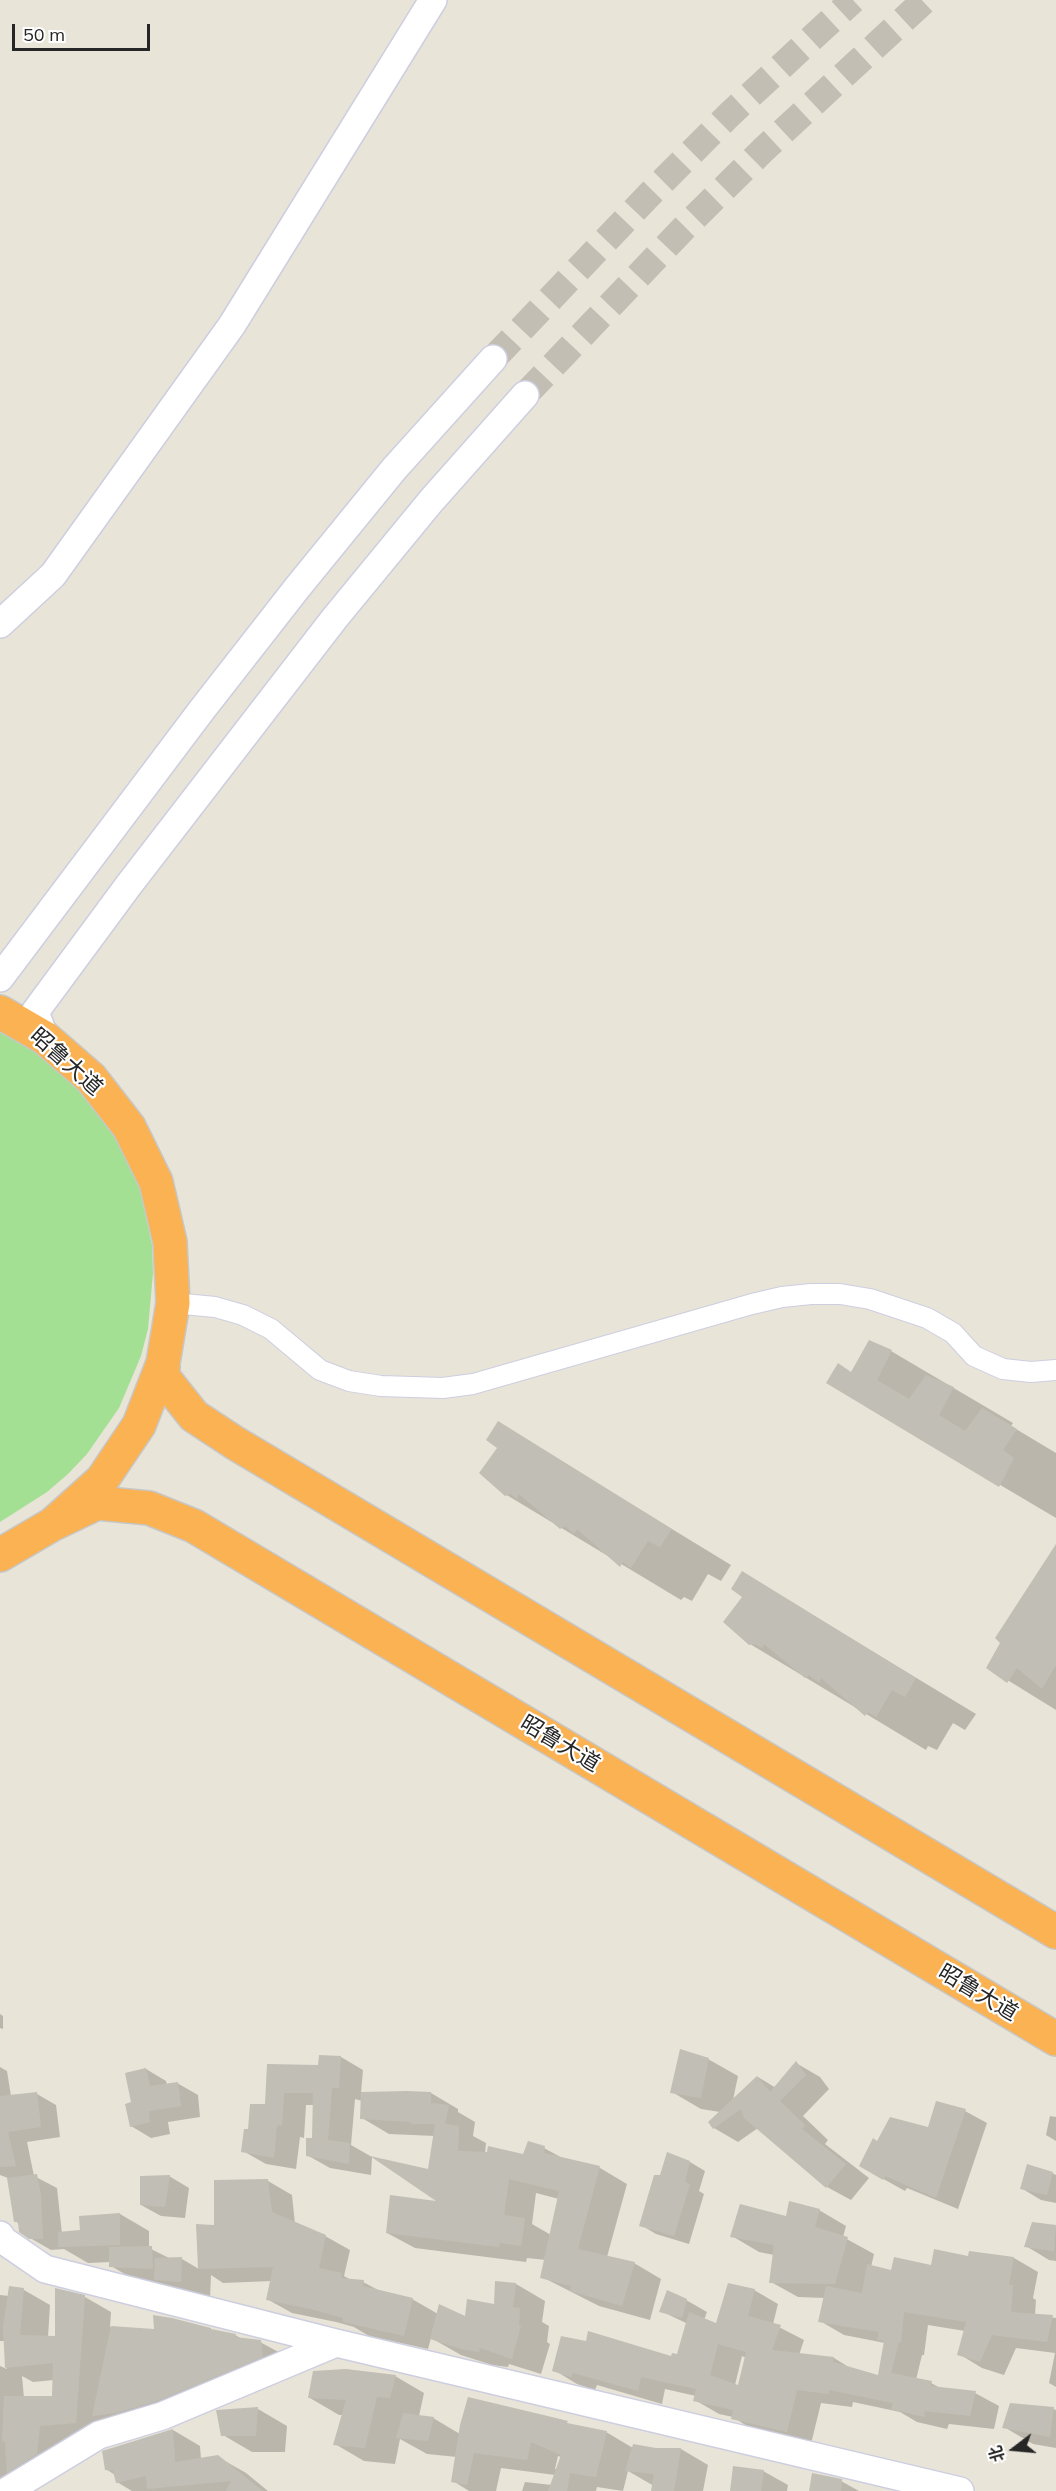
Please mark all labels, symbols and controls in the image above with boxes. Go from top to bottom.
scale bar [15,12,153,50]
text: 50 m [23,23,65,46]
street label: 昭鲁大道 [24,1023,108,1101]
street label: 昭鲁大道 [515,1710,605,1778]
street label: 昭鲁大道 [933,1959,1023,2027]
north arrow [984,2419,1044,2479]
text: 北 [985,2444,1009,2464]

